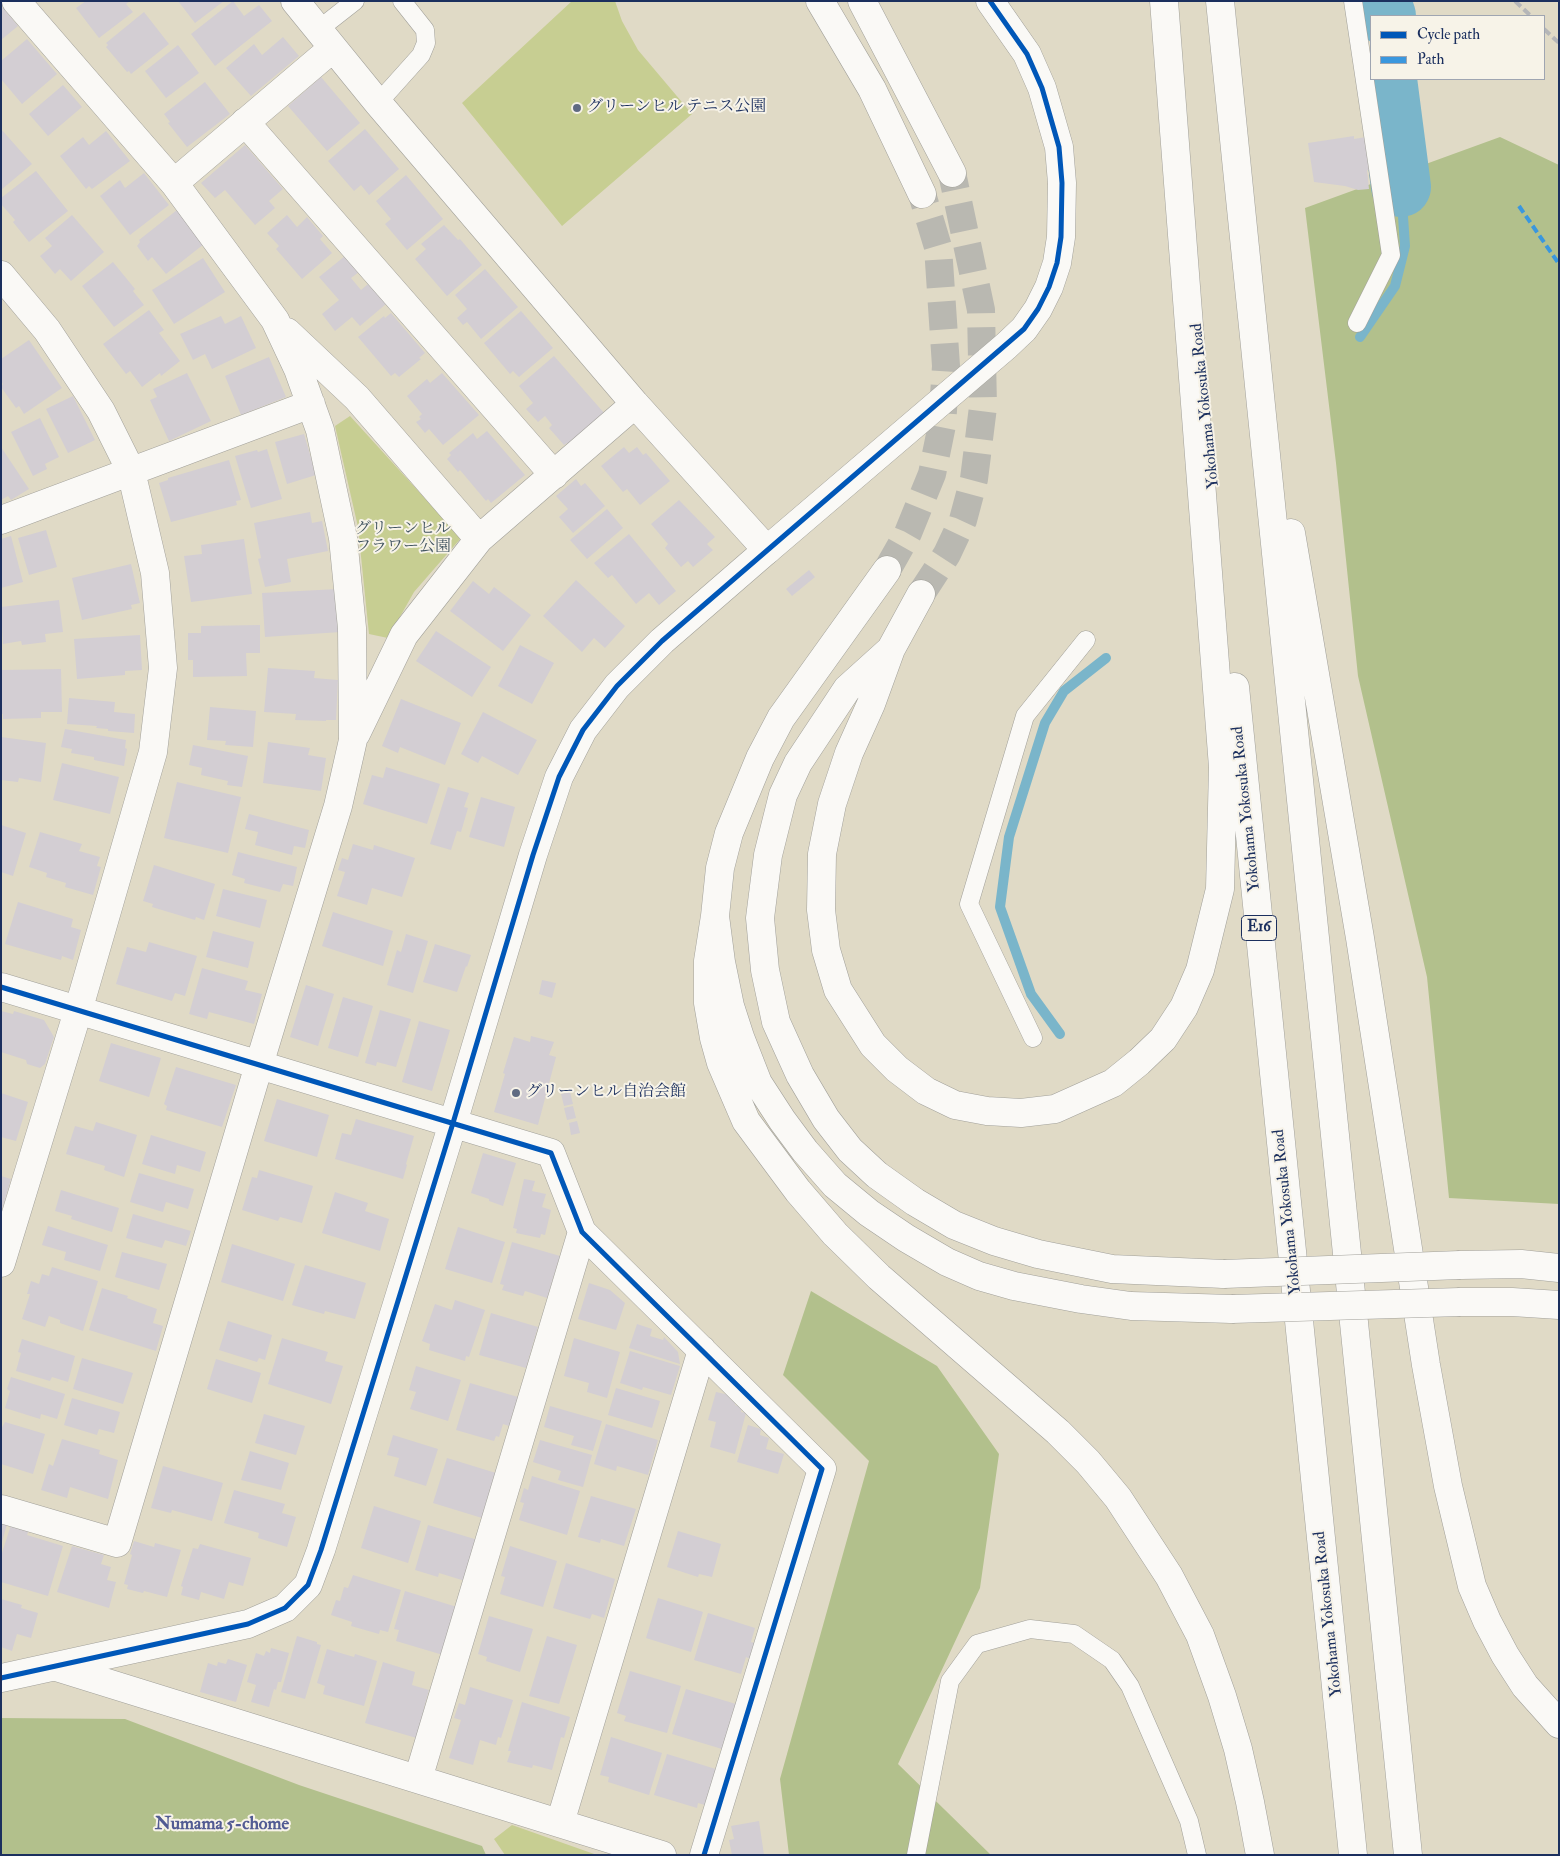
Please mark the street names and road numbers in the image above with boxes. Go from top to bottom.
street label: Yokohama Yokosuka Road [1188,322,1224,490]
street label: Yokohama Yokosuka Road [1229,725,1265,893]
road number: E16 [1242,916,1276,940]
street label: Yokohama Yokosuka Road [1270,1128,1306,1296]
street label: Yokohama Yokosuka Road [1311,1530,1347,1698]

